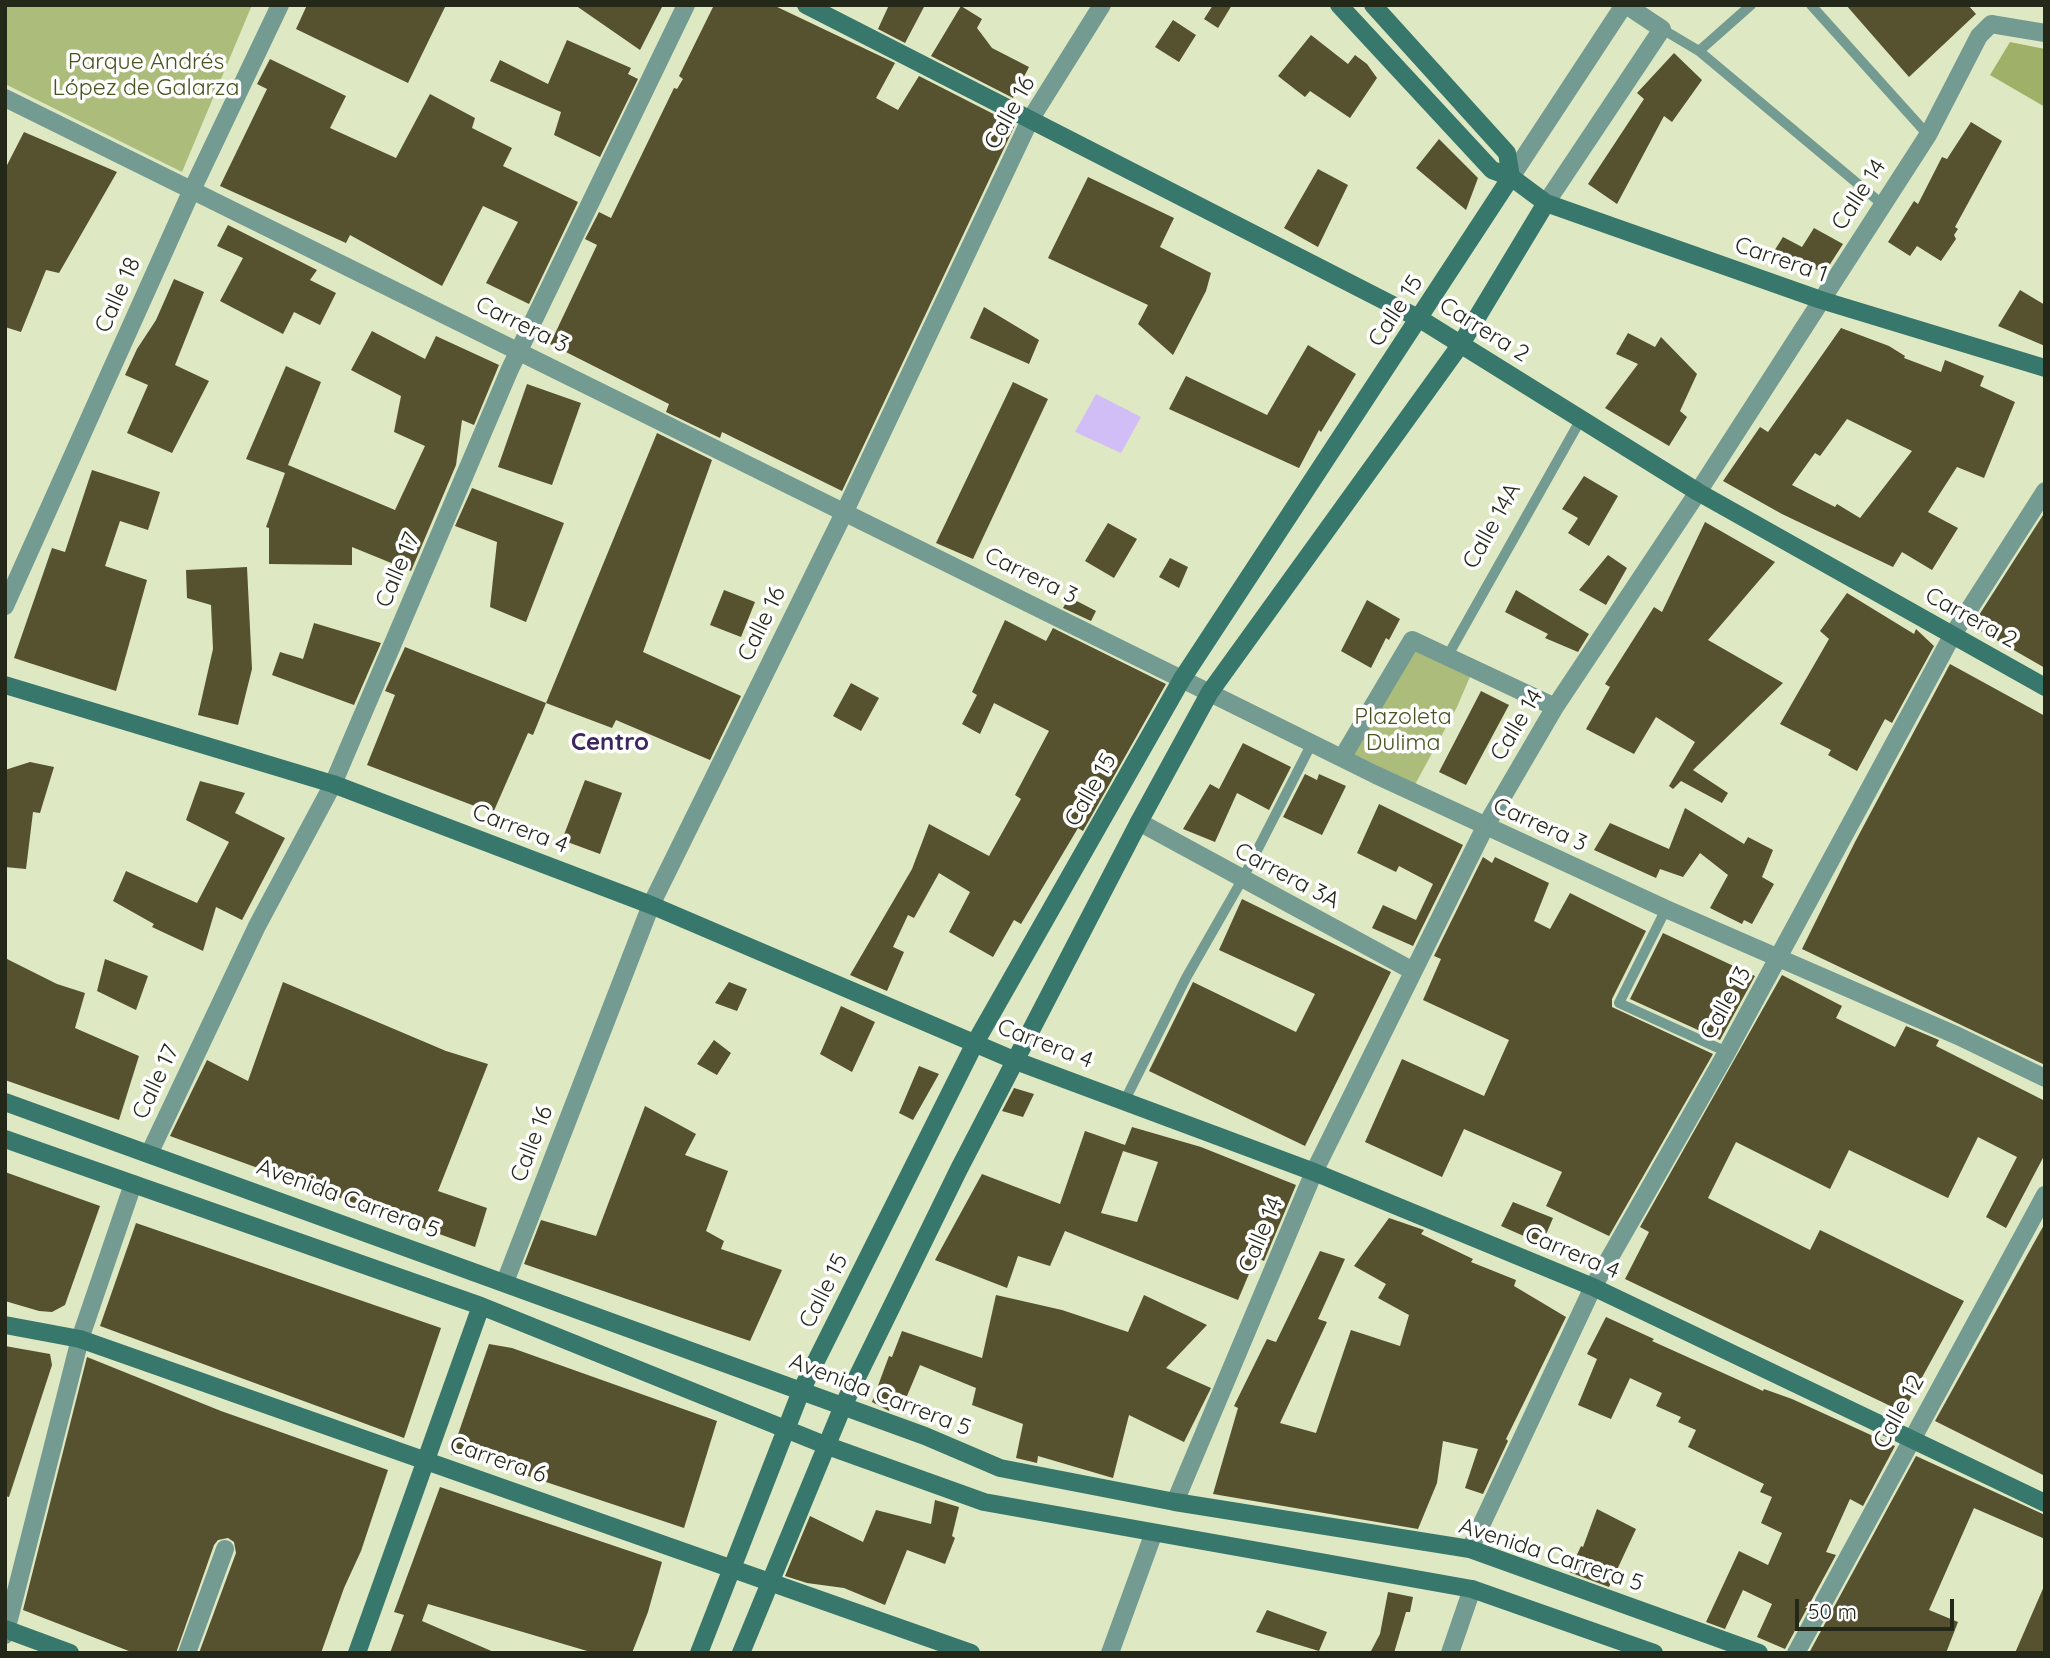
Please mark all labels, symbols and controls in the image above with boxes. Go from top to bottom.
park label: Parque Andrés López de Galarza [53,48,239,102]
street label: Calle 16 [979,72,1041,154]
street label: Calle 14 [1826,154,1892,236]
street label: Carrera 1 [1731,231,1831,289]
street label: Calle 18 [89,253,147,337]
street label: Calle 15 [1363,270,1429,352]
street label: Carrera 3 [471,291,573,359]
street label: Carrera 2 [1434,292,1534,368]
street label: Calle 14A [1457,478,1527,574]
street label: Calle 17 [370,528,426,612]
street label: Carrera 3 [980,542,1082,610]
street label: Calle 16 [732,582,792,666]
street label: Carrera 2 [1920,582,2022,654]
street label: Calle 14 [1485,684,1549,766]
park label: Plazoleta Dulima [1354,703,1452,757]
district label: Centro [571,729,649,757]
street label: Calle 15 [1059,749,1123,831]
street label: Carrera 3 [1489,792,1591,858]
street label: Carrera 4 [468,798,572,860]
street label: Carrera 3A [1230,837,1344,915]
street label: Calle 13 [1695,962,1757,1044]
street label: Carrera 4 [993,1013,1097,1075]
street label: Calle 17 [127,1040,185,1124]
street label: Calle 16 [505,1102,559,1186]
street label: Avenida Carrera 5 [253,1153,443,1245]
street label: Calle 14 [1233,1193,1289,1277]
street label: Carrera 4 [1521,1221,1623,1285]
street label: Calle 15 [794,1249,854,1333]
street label: Avenida Carrera 5 [785,1348,975,1442]
street label: Calle 12 [1868,1370,1930,1454]
street label: Carrera 6 [446,1431,550,1489]
street label: Avenida Carrera 5 [1455,1512,1647,1598]
scale bar [1798,1584,1957,1628]
text: 50 m [1808,1598,1857,1624]

